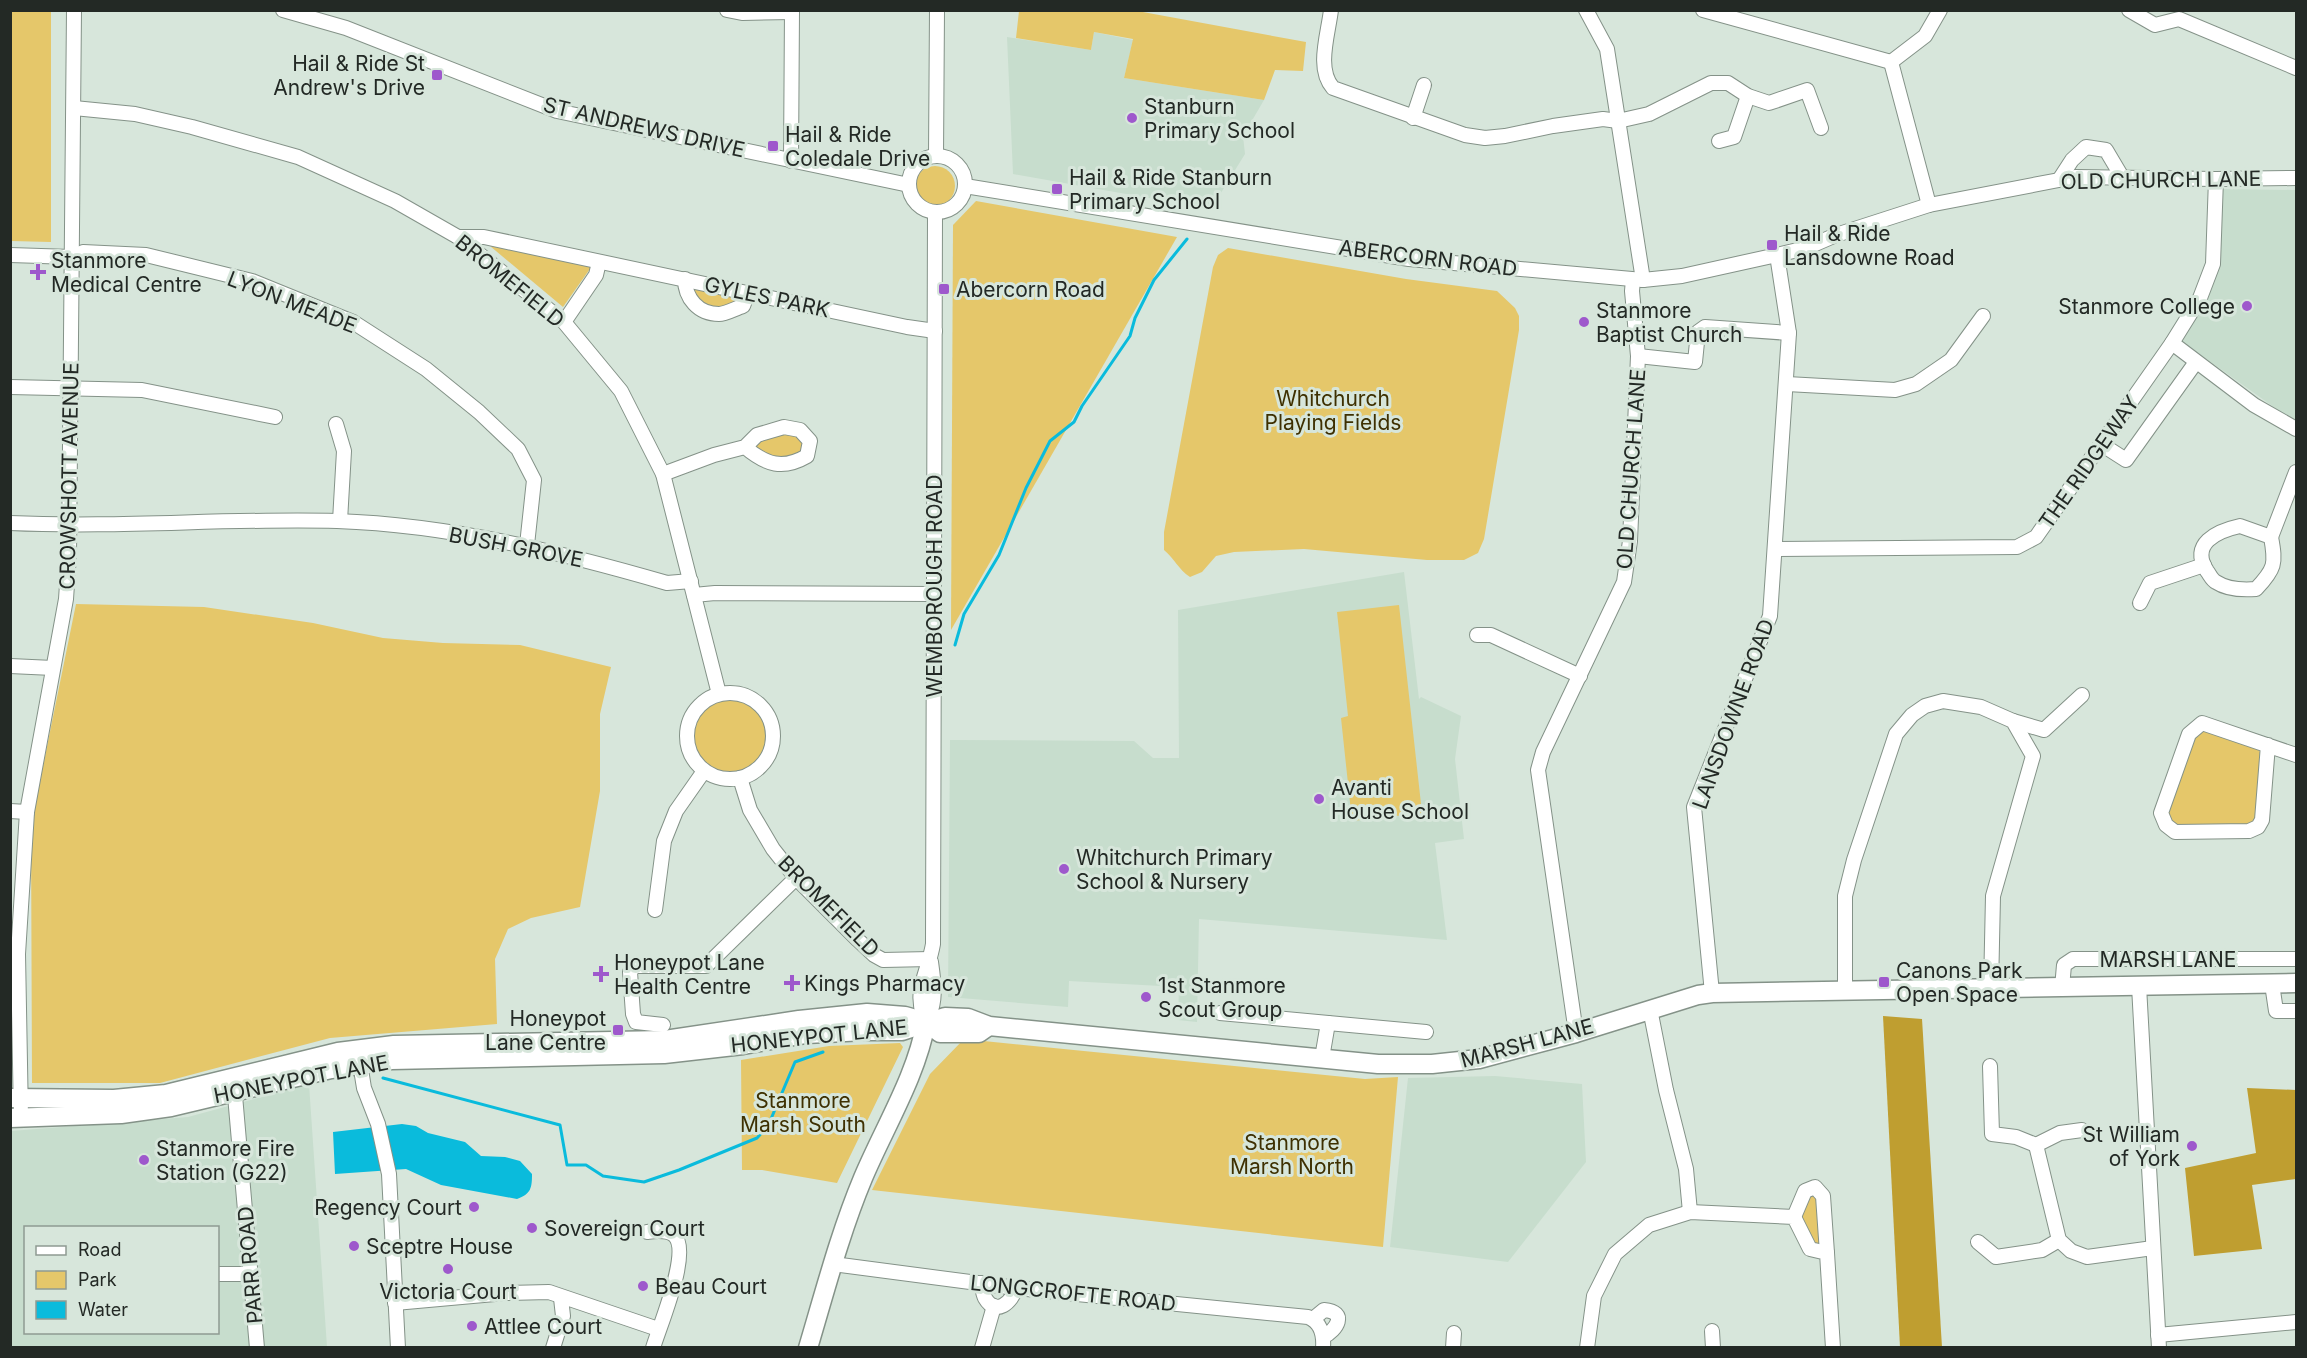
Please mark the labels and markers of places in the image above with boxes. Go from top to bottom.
place label: Hail & Ride St Andrew's Drive [273,51,425,100]
marker: Hail & Ride St Andrew's Drive [430,68,444,82]
place label: Stanburn Primary School [1144,94,1295,143]
marker: Stanburn Primary School [1125,111,1139,125]
place label: Hail & Ride Coledale Drive [785,122,930,171]
marker: Hail & Ride Coledale Drive [766,139,780,153]
place label: Hail & Ride Stanburn Primary School [1069,165,1272,214]
marker: Hail & Ride Stanburn Primary School [1050,182,1064,196]
place label: Hail & Ride Lansdowne Road [1784,221,1955,270]
marker: Hail & Ride Lansdowne Road [1765,238,1779,252]
place label: Stanmore Medical Centre [51,248,202,297]
marker: Stanmore Medical Centre [29,263,47,281]
place label: Abercorn Road [956,277,1105,302]
marker: Abercorn Road [937,282,951,296]
place label: Stanmore College [2058,294,2235,319]
place label: Stanmore Baptist Church [1596,298,1742,347]
marker: Stanmore College [2240,299,2254,313]
marker: Stanmore Baptist Church [1577,315,1591,329]
place label: Avanti House School [1331,775,1469,824]
marker: Avanti House School [1312,792,1326,806]
place label: Whitchurch Primary School & Nursery [1076,845,1273,894]
marker: Whitchurch Primary School & Nursery [1057,862,1071,876]
place label: Honeypot Lane Health Centre [614,950,765,999]
place label: Canons Park Open Space [1896,958,2023,1007]
marker: Honeypot Lane Health Centre [592,965,610,983]
place label: Kings Pharmacy [804,971,965,996]
place label: 1st Stanmore Scout Group [1158,973,1286,1022]
marker: Canons Park Open Space [1877,975,1891,989]
marker: Kings Pharmacy [785,976,799,990]
marker: 1st Stanmore Scout Group [1139,990,1153,1004]
place label: Honeypot Lane Centre [485,1006,606,1055]
marker: Honeypot Lane Centre [611,1023,625,1037]
place label: St William of York [2083,1122,2180,1171]
place label: Stanmore Fire Station (G22) [156,1136,295,1185]
marker: St William of York [2185,1139,2199,1153]
marker: Stanmore Fire Station (G22) [137,1153,151,1167]
place label: Regency Court [314,1195,462,1220]
marker: Regency Court [467,1200,481,1214]
place label: Sovereign Court [544,1216,705,1241]
marker: Sovereign Court [525,1221,539,1235]
place label: Sceptre House [366,1234,513,1259]
marker: Sceptre House [347,1239,361,1253]
marker: Victoria Court [441,1262,455,1276]
place label: Beau Court [655,1274,767,1299]
place label: Victoria Court [379,1279,517,1304]
marker: Beau Court [636,1279,650,1293]
place label: Attlee Court [484,1314,602,1339]
marker: Attlee Court [465,1319,479,1333]

